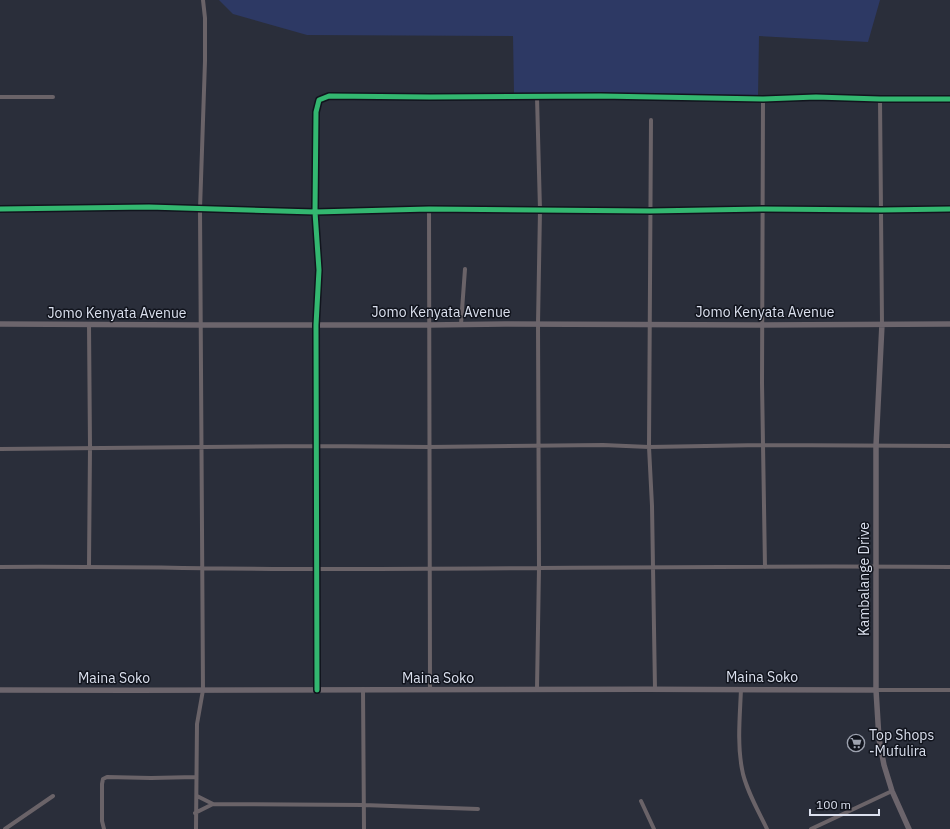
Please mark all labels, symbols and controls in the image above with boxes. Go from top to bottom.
street label: Jomo Kenyata Avenue [371,303,511,321]
street label: Jomo Kenyata Avenue [695,303,835,321]
street label: Jomo Kenyata Avenue [47,304,187,322]
street label: Kambalange Drive [855,522,873,636]
street label: Maina Soko [726,668,798,686]
street label: Maina Soko [78,669,150,687]
street label: Maina Soko [402,669,474,687]
place label: Top Shops -Mufulira [869,726,934,760]
supermarket icon: Top Shops -Mufulira [846,733,866,753]
scale bar [810,791,879,817]
text: 100 m [816,797,851,812]

